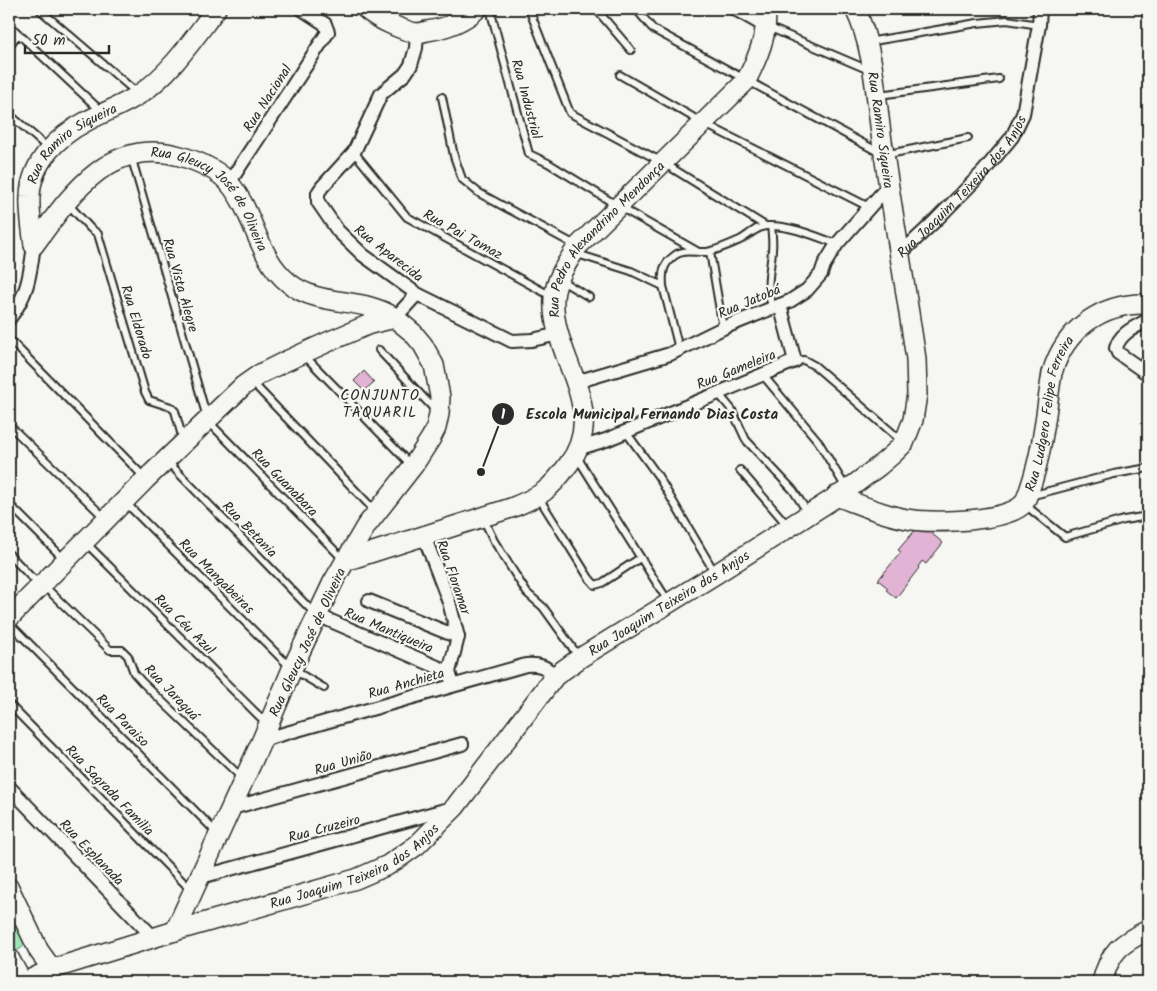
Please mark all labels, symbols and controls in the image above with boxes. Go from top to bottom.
scale bar [25,22,109,54]
text: 50 m [32,29,66,53]
street label: Rua Industrial [505,57,547,142]
street label: Rua Nacional [238,60,298,137]
street label: Rua Ramiro Siqueira [861,70,899,190]
street label: Rua Ramiro Siqueira [22,98,121,187]
street label: Rua Joaquim Teixeira dos Anjos [892,112,1033,264]
street label: Rua Gleucy José de Oliveira [150,142,273,255]
street label: Rua Pedro Alexandrino Mendonça [544,156,671,319]
street label: Rua Pai Tomaz [419,204,506,266]
street label: Rua Aparecida [349,220,428,288]
street label: Rua Vista Alegre [156,235,204,336]
street label: Rua Jatobá [715,278,785,325]
street label: Rua Eldorado [114,282,158,362]
street label: Rua Ludgero Felipe Ferreira [1020,331,1080,495]
street label: Rua Gameleira [693,344,779,396]
district label: CONJUNTO TAQUARIL [340,384,420,425]
callout: Escola Municipal Fernando Dias Costa [491,399,788,429]
text: 1 [501,403,506,427]
text: Escola Municipal Fernando Dias Costa [526,403,778,427]
street label: Rua Guanabara [246,443,323,522]
street label: Rua Betania [216,496,282,563]
street label: Rua Mangabeiras [173,534,259,620]
street label: Rua Floramar [430,537,477,619]
street label: Rua Joaquim Teixeira dos Anjos [584,545,754,662]
street label: Rua Gleucy José de Oliveira [264,564,352,721]
street label: Rua Céu Azul [149,589,220,661]
street label: Rua Mantiqueira [341,602,437,660]
street label: Rua Jaraguá [139,659,205,727]
street label: Rua Anchieta [366,663,447,705]
street label: Rua Paraiso [90,689,154,753]
street label: Rua Sagrada Familia [60,740,159,841]
street label: Rua União [312,744,375,782]
street label: Rua Cruzeiro [286,809,363,849]
street label: Rua Esplanada [54,814,129,891]
street label: Rua Joaquim Teixeira dos Anjos [267,819,445,915]

